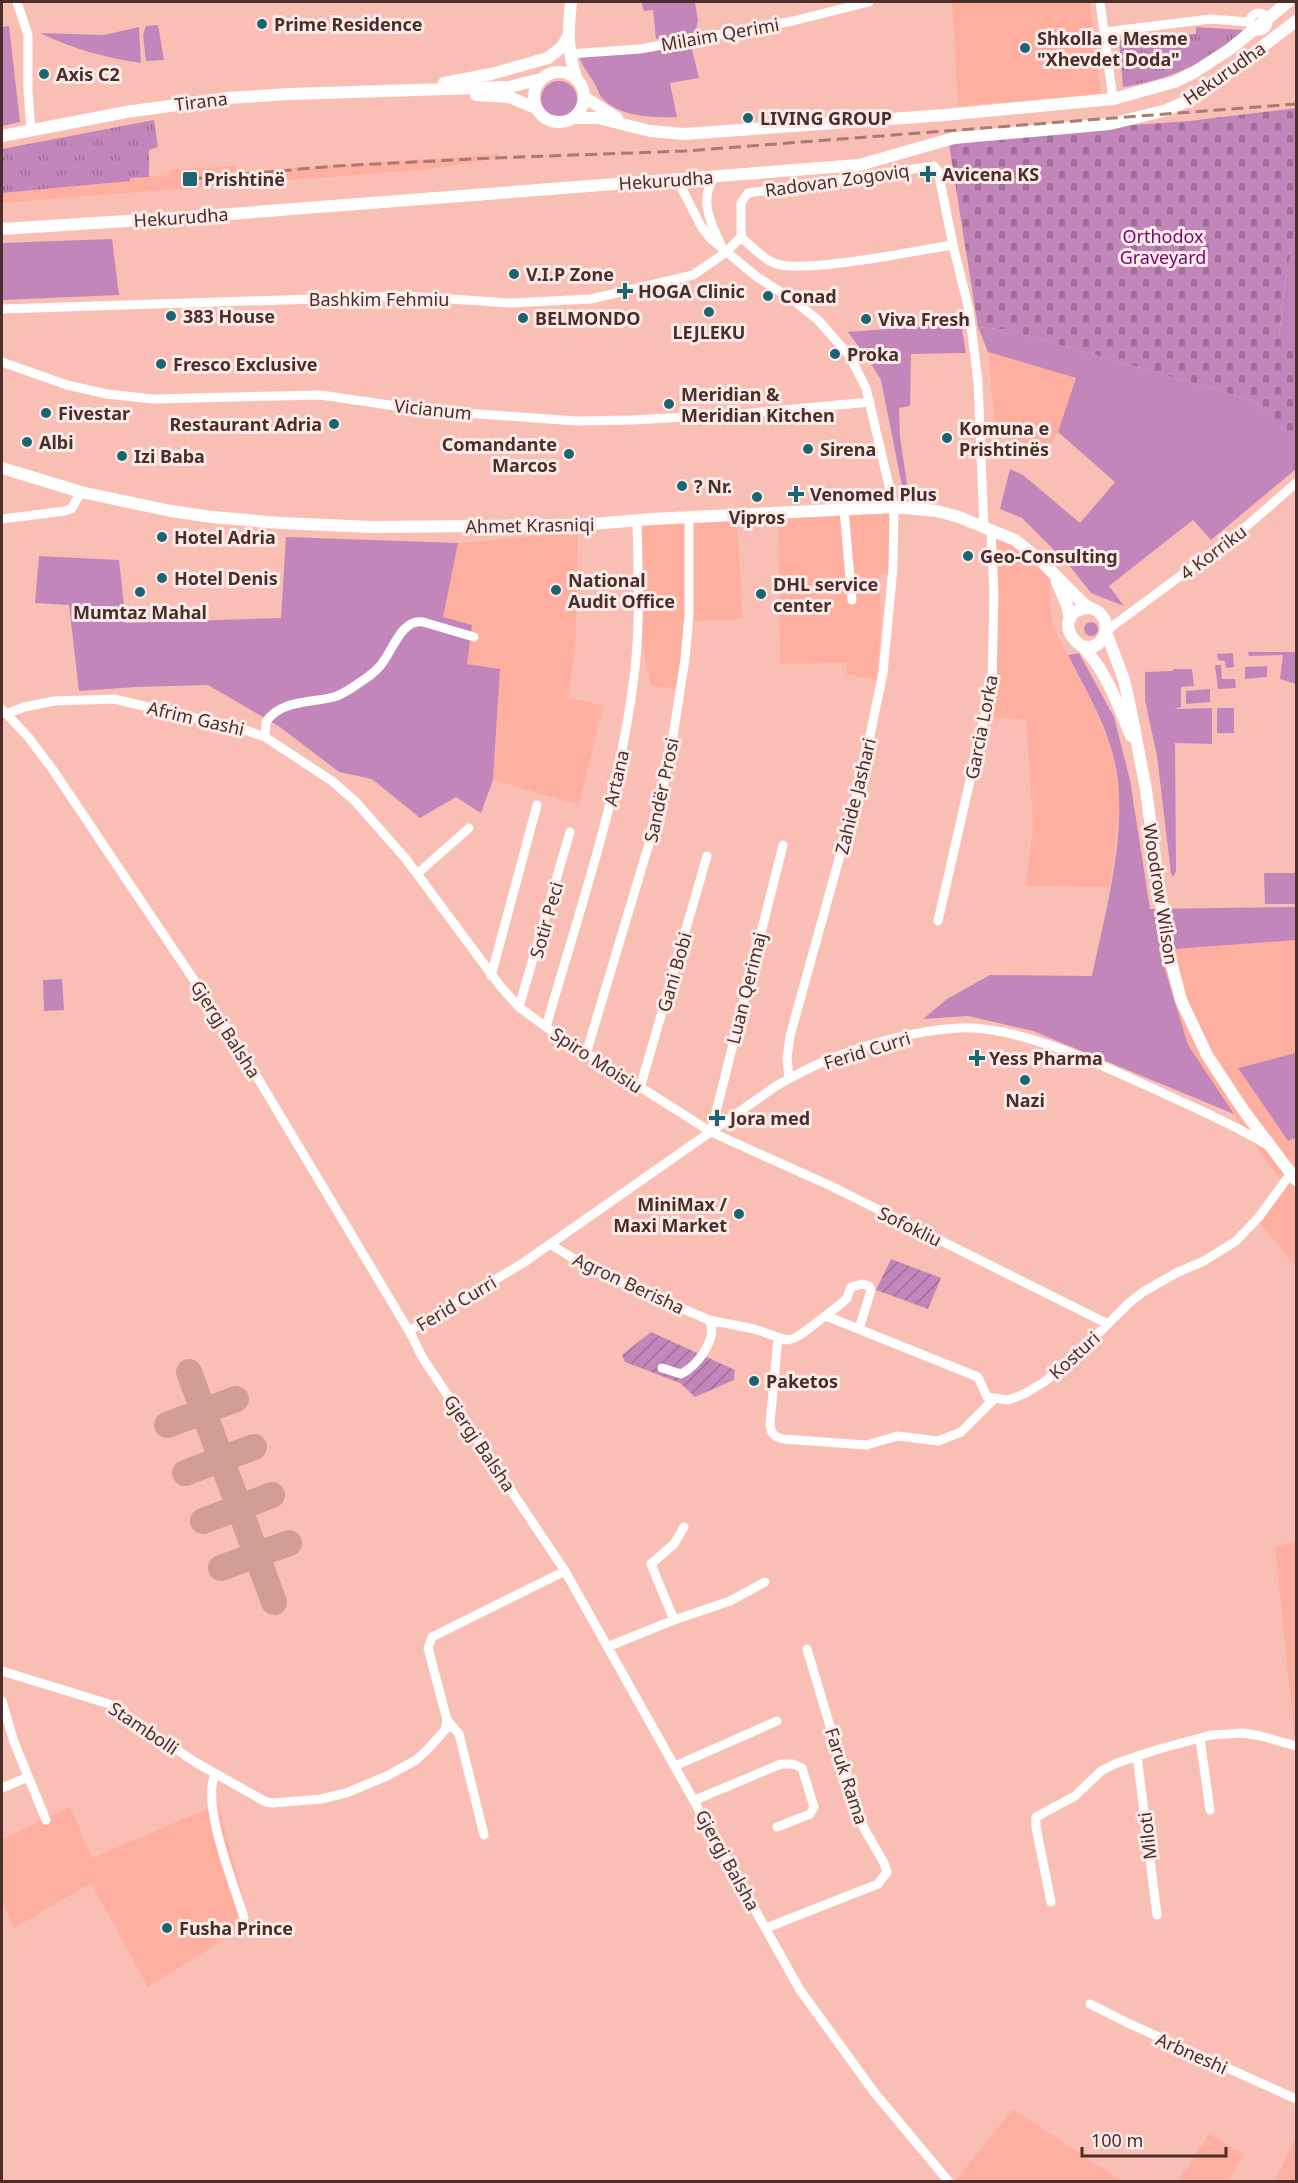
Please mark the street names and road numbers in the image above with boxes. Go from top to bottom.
street label: Milaim Qerimi [659,12,781,56]
street label: Hekurudha [1178,36,1270,110]
street label: Tirana [173,86,229,116]
street label: Radovan Zogoviq [763,158,911,202]
street label: Hekurudha [618,165,714,195]
street label: Hekurudha [133,202,229,232]
street label: Bashkim Fehmiu [309,287,449,311]
street label: Vicianum [393,393,473,425]
street label: Ahmet Krasniqi [465,512,595,538]
street label: 4 Korriku [1175,519,1251,585]
street label: Garcia Lorka [959,673,1003,781]
street label: Afrim Gashi [145,695,247,741]
street label: Sandër Prosi [638,735,684,845]
street label: Zahide Jashari [829,735,881,857]
street label: Artana [598,748,634,808]
street label: Woodrow Wilson [1138,822,1184,966]
street label: Sotir Peci [524,879,568,961]
street label: Gani Bobi [651,929,697,1015]
street label: Luan Qerimaj [721,930,771,1046]
street label: Gjergj Balsha [185,976,267,1082]
street label: Spiro Moisiu [547,1021,647,1099]
street label: Ferid Curri [821,1025,913,1075]
street label: Sofokliu [874,1200,946,1252]
street label: Agron Berisha [569,1247,689,1319]
street label: Ferid Curri [412,1270,500,1336]
street label: Kosturi [1044,1326,1104,1384]
street label: Gjergj Balsha [439,1390,521,1496]
street label: Stambolli [104,1696,184,1760]
street label: Faruk Rama [820,1724,874,1828]
street label: Gjergj Balsha [690,1805,766,1915]
street label: Miloti [1132,1811,1162,1861]
street label: Arbneshi [1153,2027,1231,2079]

